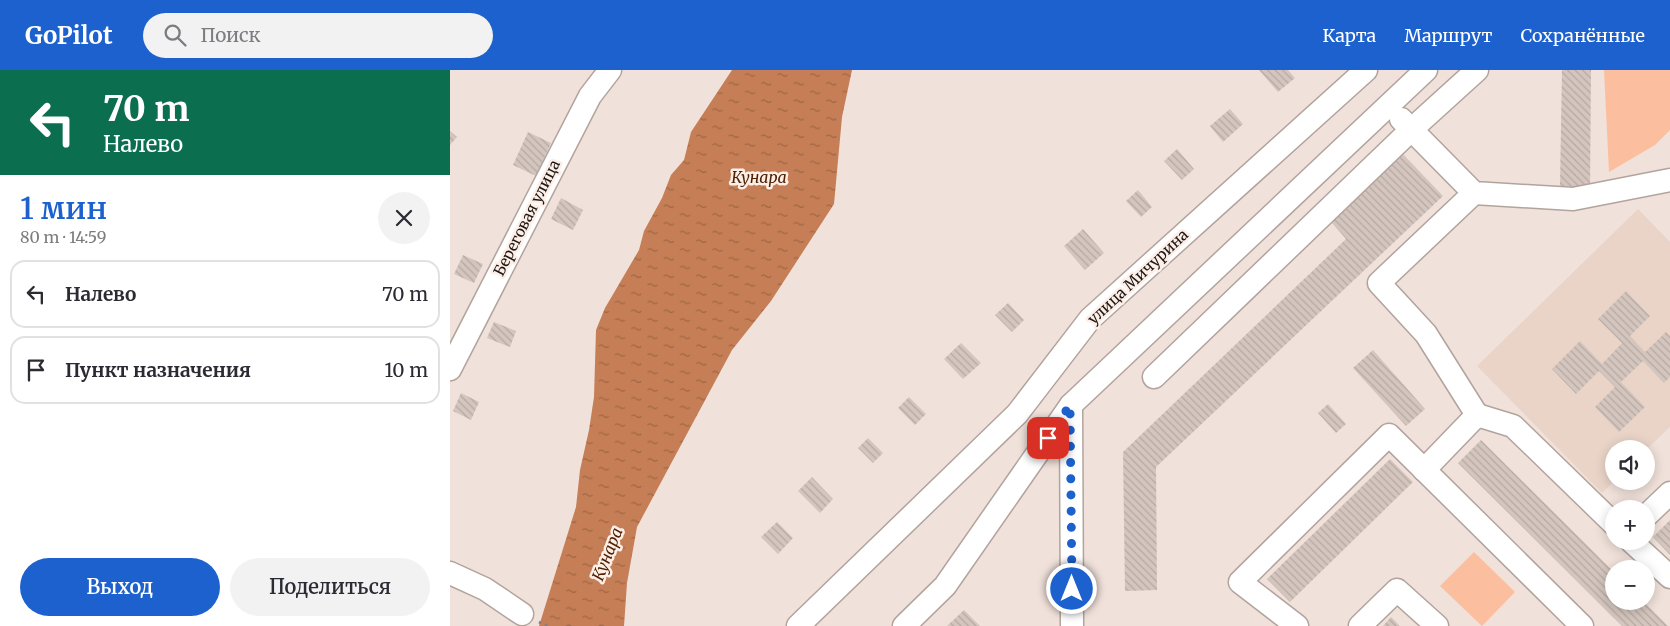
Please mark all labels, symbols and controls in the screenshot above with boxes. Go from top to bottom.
search box [143,13,493,58]
text: GoPilot [25,20,113,51]
icon: search [161,21,189,49]
text: Поиск [201,23,261,47]
text: Карта [1323,24,1376,47]
text: Маршрут [1404,24,1492,47]
text: Сохранённые [1520,24,1645,47]
text: 70 m [103,87,190,131]
icon: left [20,90,85,155]
text: Налево [103,130,183,158]
street label: Береговая улица [489,156,564,279]
water label: Кунара [731,167,787,187]
text: 1 мин [20,189,107,227]
button: close [378,192,430,244]
street label: улица Мичурина [1083,225,1192,328]
text: 80 m · 14:59 [20,227,106,247]
icon: left [22,280,50,308]
text: Налево [65,282,136,306]
text: 70 m [382,282,428,306]
icon: arrive [22,356,50,384]
text: Пункт назначения [65,358,251,382]
text: 10 m [385,358,428,382]
pin [1027,417,1069,459]
icon: arrive [1034,424,1062,452]
map controls [1605,440,1655,610]
button: sound [1605,440,1655,490]
button: + [1605,500,1655,550]
water label: Кунара [587,524,627,584]
button: Выход [20,558,220,616]
button: Поделиться [230,558,430,616]
button: − [1605,560,1655,610]
position arrow [1045,562,1097,614]

